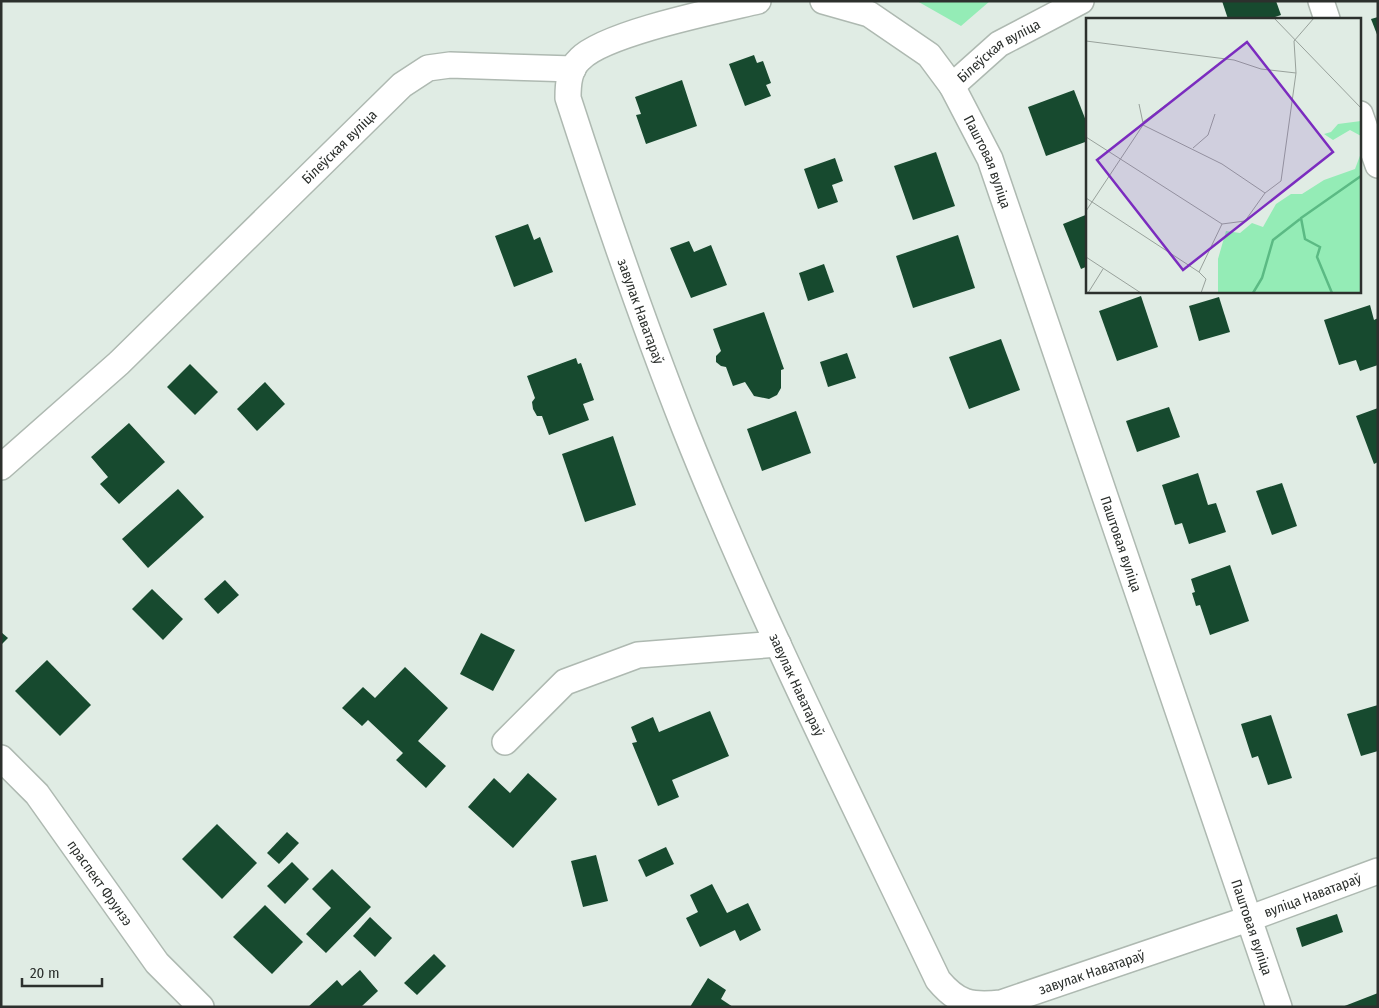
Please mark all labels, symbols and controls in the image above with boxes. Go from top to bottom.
street label: Білеўская вуліца [954,16,1043,86]
inset map [1086,18,1362,292]
street label: Білеўская вуліца [298,106,381,188]
street label: Паштовая вуліца [960,112,1014,211]
street label: завулак Наватараў [614,256,668,367]
street label: Паштовая вуліца [1097,494,1145,594]
street label: завулак Наватараў [765,631,828,740]
street label: праспект Фрунзэ [64,837,136,929]
street label: вуліца Наватараў [1262,870,1364,921]
street label: Паштовая вуліца [1227,877,1276,978]
street label: завулак Наватараў [1036,946,1148,999]
scale bar [22,956,102,988]
text: 20 m [30,964,60,982]

